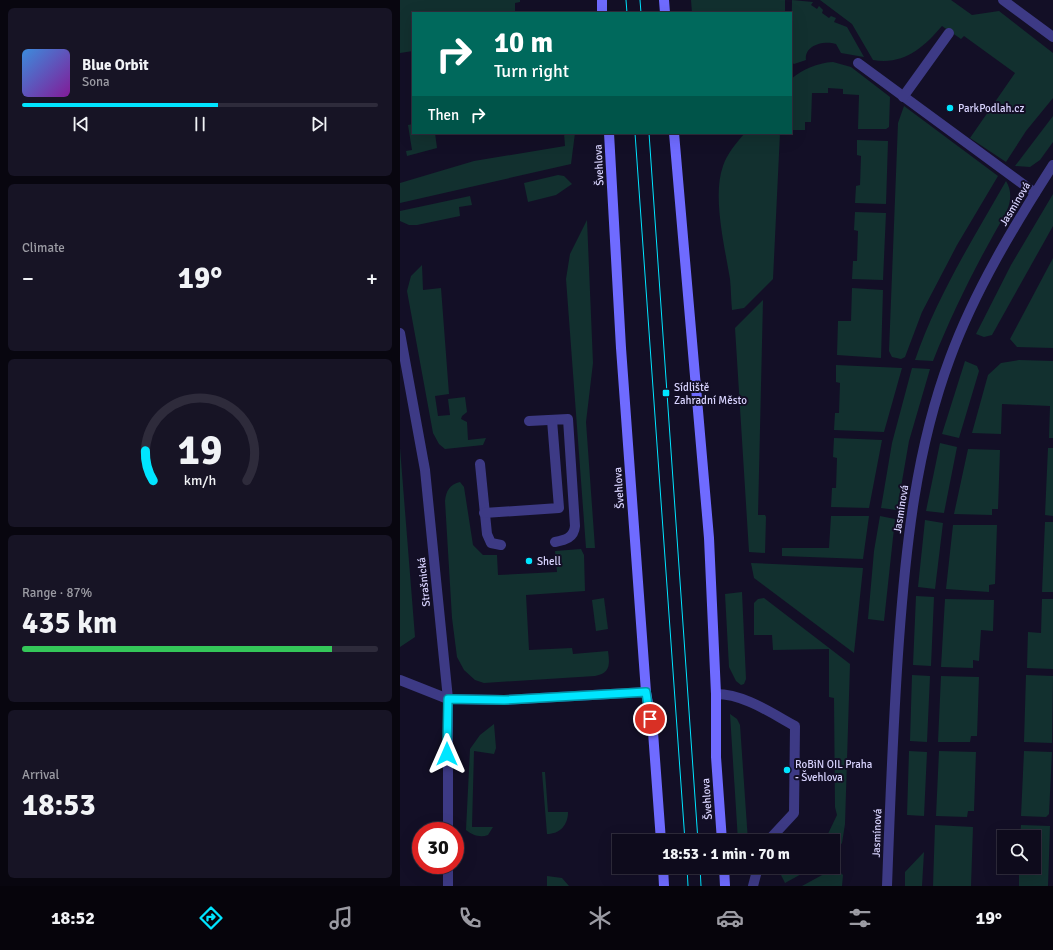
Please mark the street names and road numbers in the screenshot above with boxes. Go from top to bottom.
street label: Švehlova [590,143,607,186]
street label: Jasmínová [997,179,1033,228]
street label: Švehlova [610,466,627,509]
street label: Jasmínová [891,483,911,534]
street label: Strašnická [415,556,433,607]
street label: Švehlova [698,777,715,820]
street label: Jasmínová [870,808,884,858]

